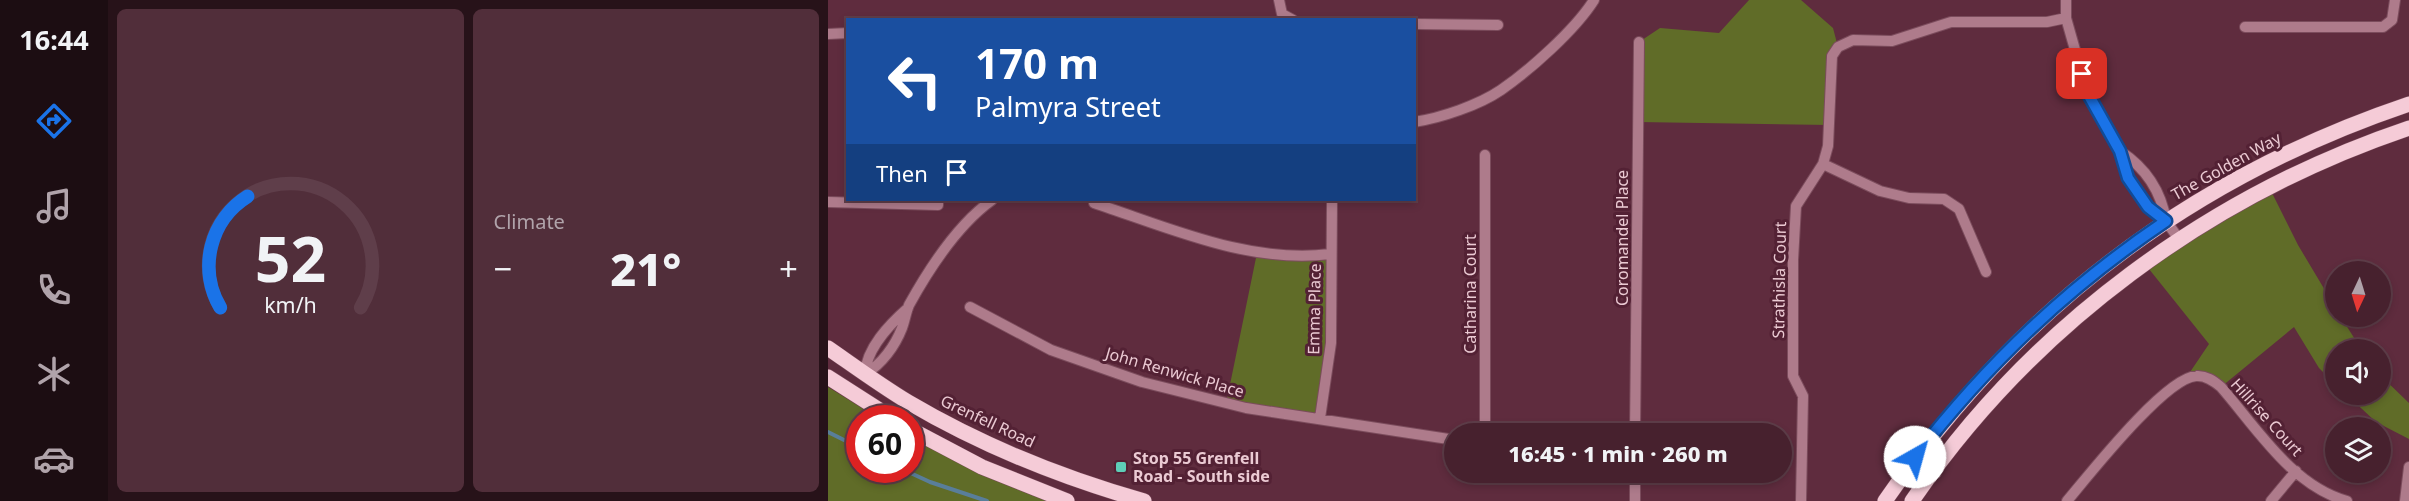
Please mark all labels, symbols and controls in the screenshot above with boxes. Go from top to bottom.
text: 16:44 [19,21,89,58]
text: 170 m [975,34,1099,91]
icon: left [876,42,954,120]
pin [2056,48,2107,99]
icon: arrive [2065,57,2098,90]
text: Palmyra Street [975,88,1161,125]
icon: directions [33,100,75,142]
street label: The Golden Way [2167,126,2285,205]
icon: arrive [940,156,973,189]
text: Then [876,158,928,188]
street label: Coromandel Place [1611,170,1633,306]
icon: music [33,185,75,227]
text: Climate [494,208,565,235]
text: 52 [255,215,326,300]
street label: Strathisla Court [1767,221,1791,338]
street label: Catharina Court [1459,234,1481,354]
text: 21° [610,238,681,299]
text: − [494,246,512,291]
text: + [779,246,798,291]
north arrow [2325,261,2391,327]
map controls [2325,261,2391,483]
street label: Emma Place [1302,263,1326,355]
icon: phone [33,269,75,311]
text: km/h [264,290,317,319]
button: sound [2325,339,2391,405]
street label: John Renwick Place [1101,341,1247,402]
icon: climate [33,353,75,395]
street label: Hillrise Court [2226,373,2308,461]
street label: Grenfell Road [937,389,1039,453]
speed limit sign: 60 [846,405,924,483]
button: layers [2325,417,2391,483]
position arrow [1883,425,1947,489]
icon: car [33,438,75,480]
text: 16:45 · 1 min · 260 m [1508,438,1728,468]
place label: Stop 55 Grenfell Road - South side [1133,447,1270,487]
marker: Stop 55 Grenfell Road - South side [1114,460,1128,474]

